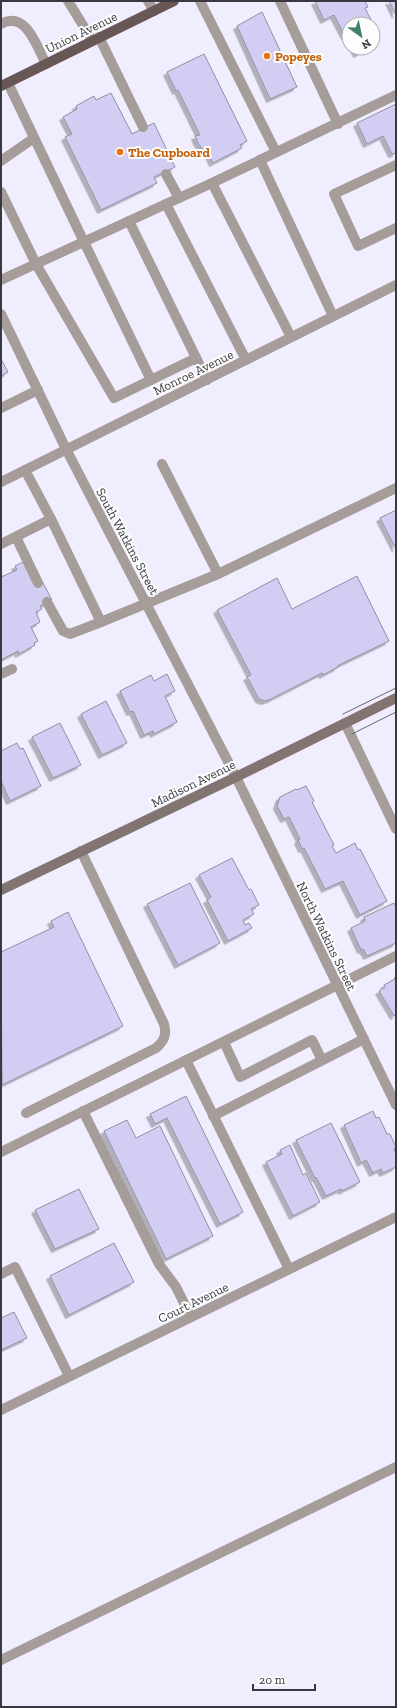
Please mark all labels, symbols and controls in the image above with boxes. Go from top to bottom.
street label: Union Avenue [43,9,120,56]
north arrow [341,16,381,56]
text: N [359,36,373,52]
place label: Popeyes [275,49,322,64]
marker: Popeyes [262,51,272,61]
place label: The Cupboard [128,145,210,160]
marker: The Cupboard [115,147,125,157]
street label: Monroe Avenue [151,347,236,398]
street label: South Watkins Street [93,485,162,597]
street label: Madison Avenue [149,757,238,810]
street label: North Watkins Street [294,879,360,993]
street label: Court Avenue [156,1279,231,1326]
scale bar [253,1666,315,1692]
text: 20 m [259,1673,286,1687]

